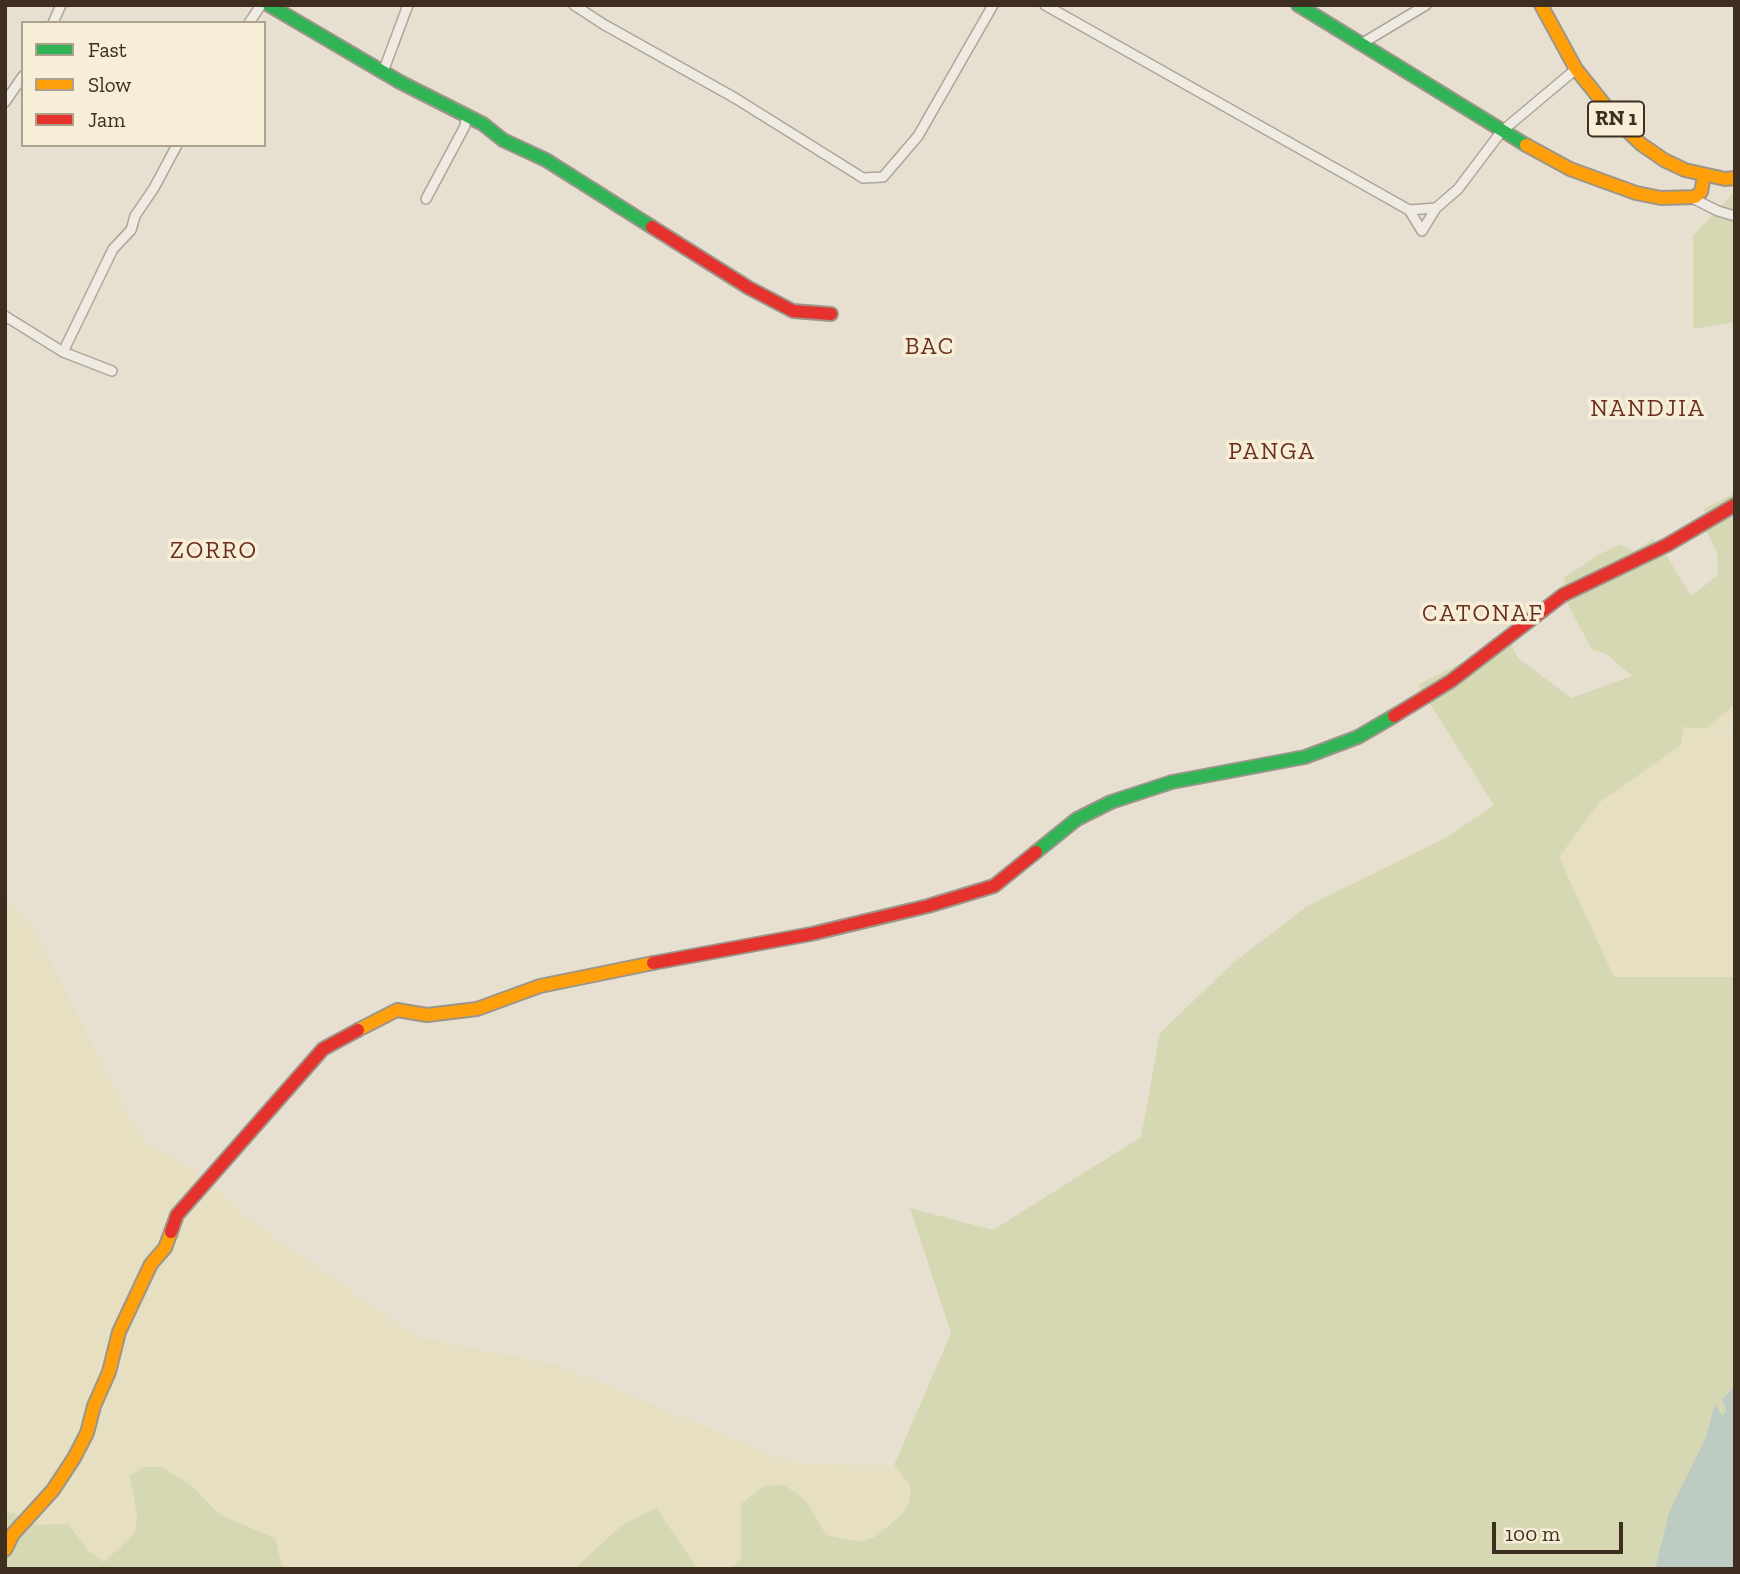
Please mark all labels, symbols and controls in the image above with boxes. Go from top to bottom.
legend [21,21,266,147]
text: Fast [88,37,127,62]
text: Slow [88,72,131,97]
road number: RN 1 [1588,102,1644,136]
text: Jam [88,107,125,132]
district label: BAC [905,333,955,361]
district label: NANDJIA [1591,395,1705,423]
district label: PANGA [1229,438,1315,466]
district label: ZORRO [171,537,257,565]
district label: CATONAF [1423,600,1543,628]
scale bar [1495,1508,1626,1552]
text: 100 m [1505,1521,1560,1546]

